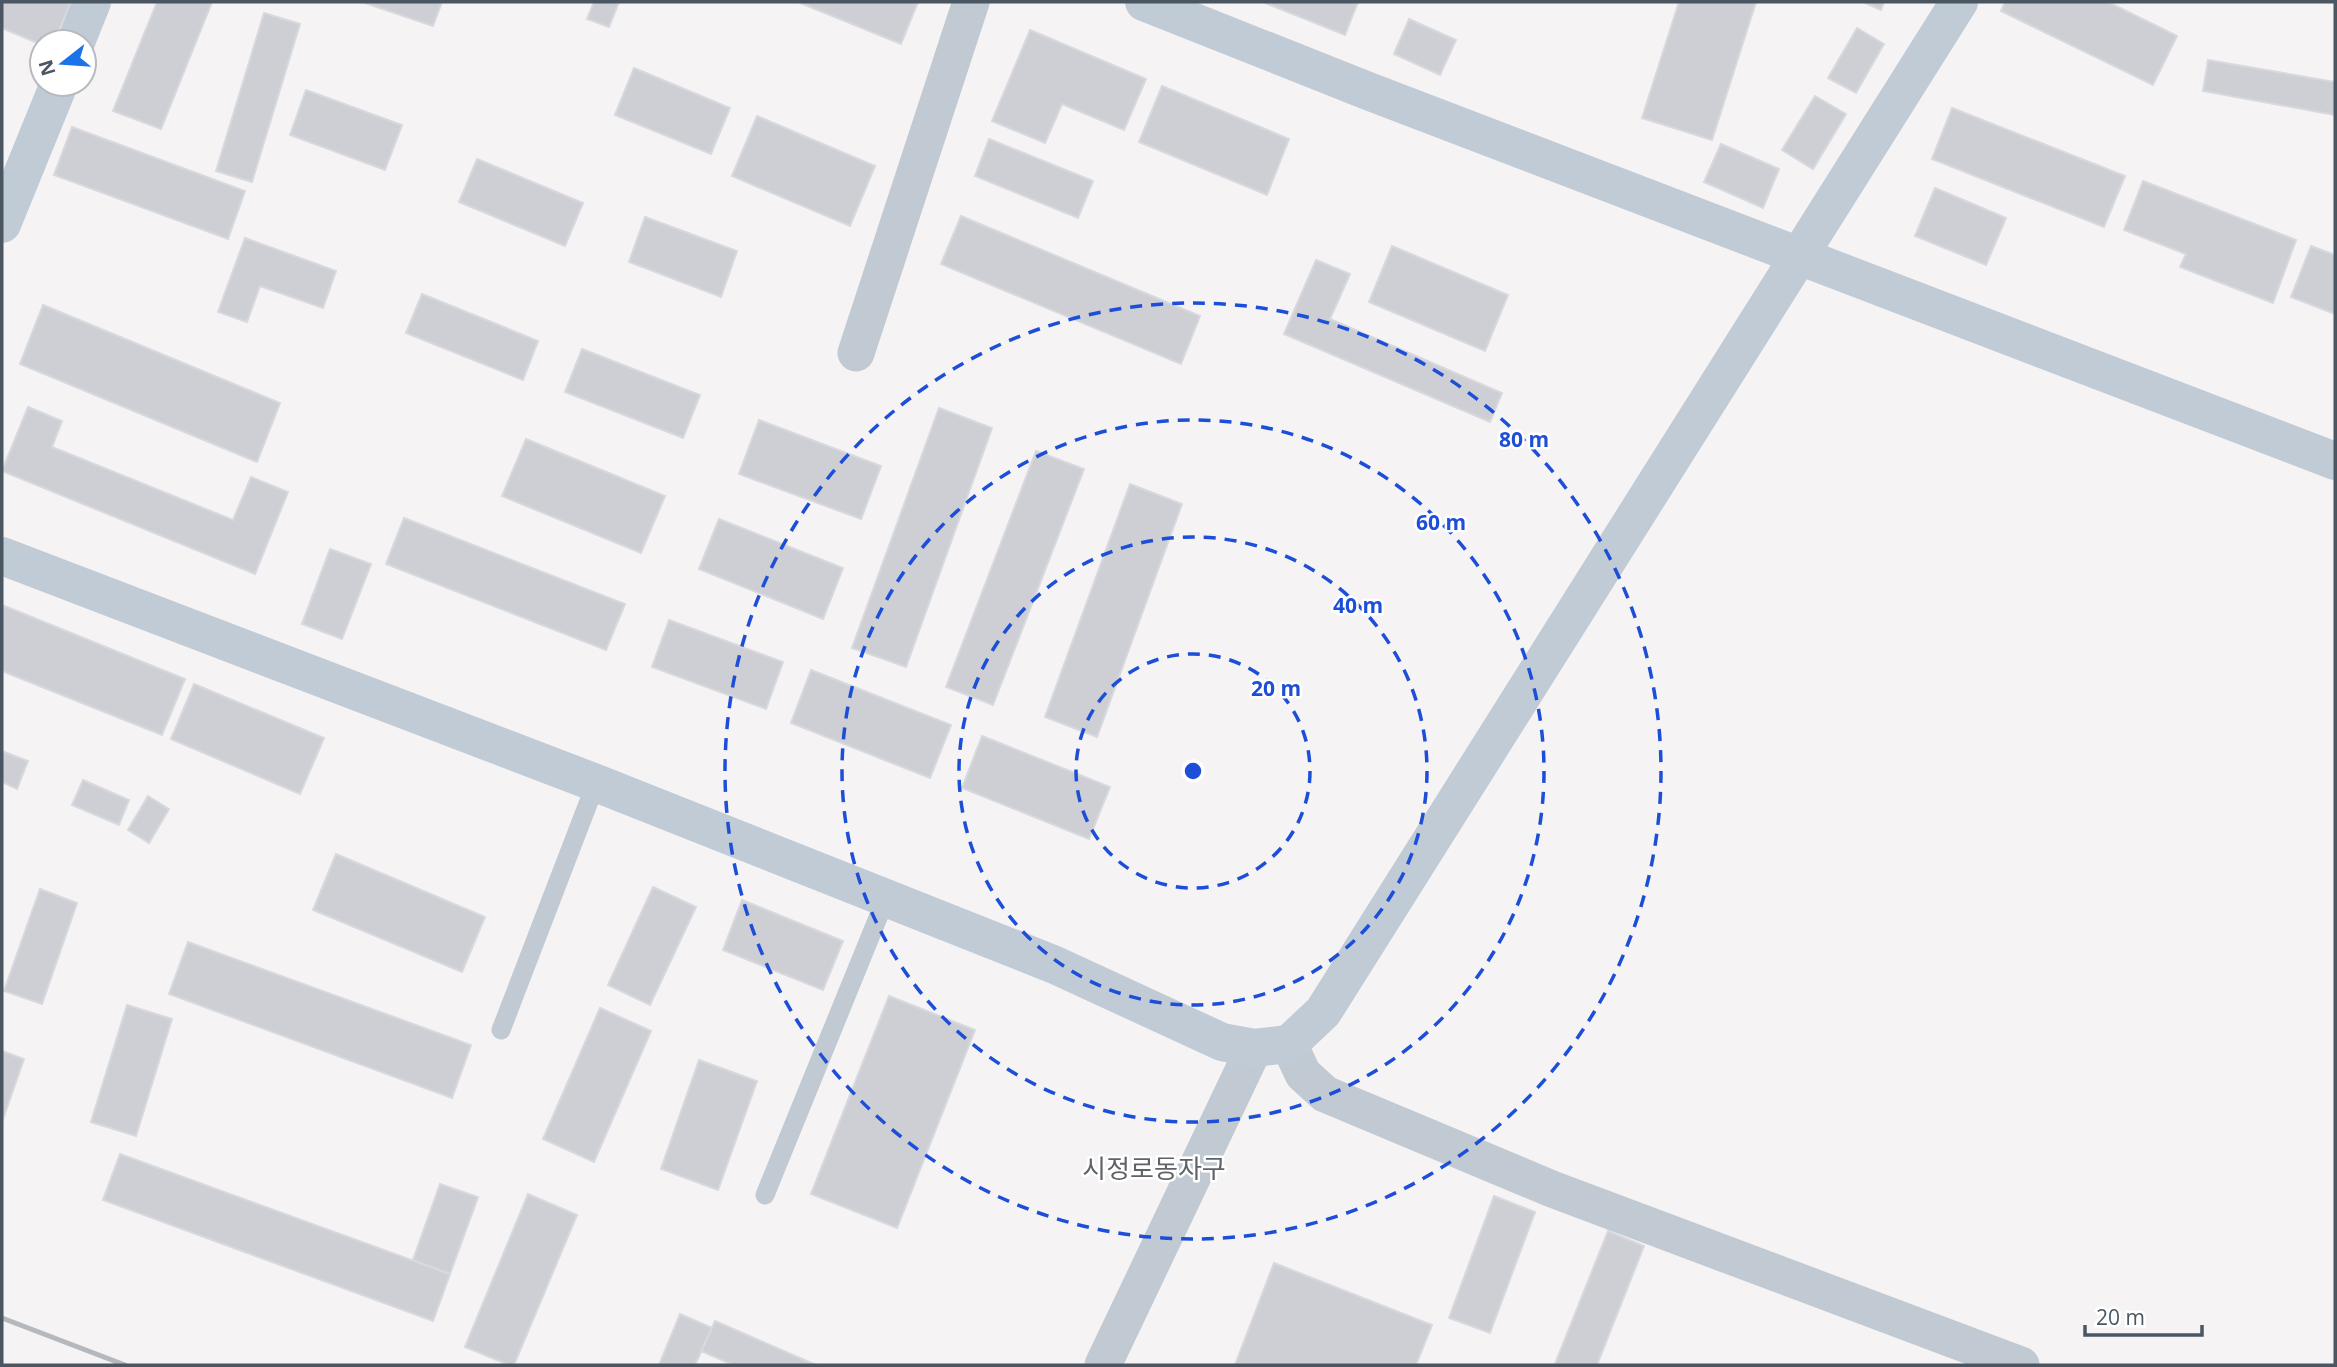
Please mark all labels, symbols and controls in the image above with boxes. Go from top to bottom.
north arrow [28,28,98,98]
text: N [32,57,61,79]
text: 80 m [1499,425,1549,453]
text: 60 m [1416,508,1466,536]
text: 40 m [1333,591,1383,619]
text: 20 m [1251,674,1301,702]
centre of rings [1181,759,1205,783]
district label: 시정로동자구 [1082,1150,1226,1186]
scale bar [2085,1294,2202,1338]
text: 20 m [2096,1303,2145,1331]

